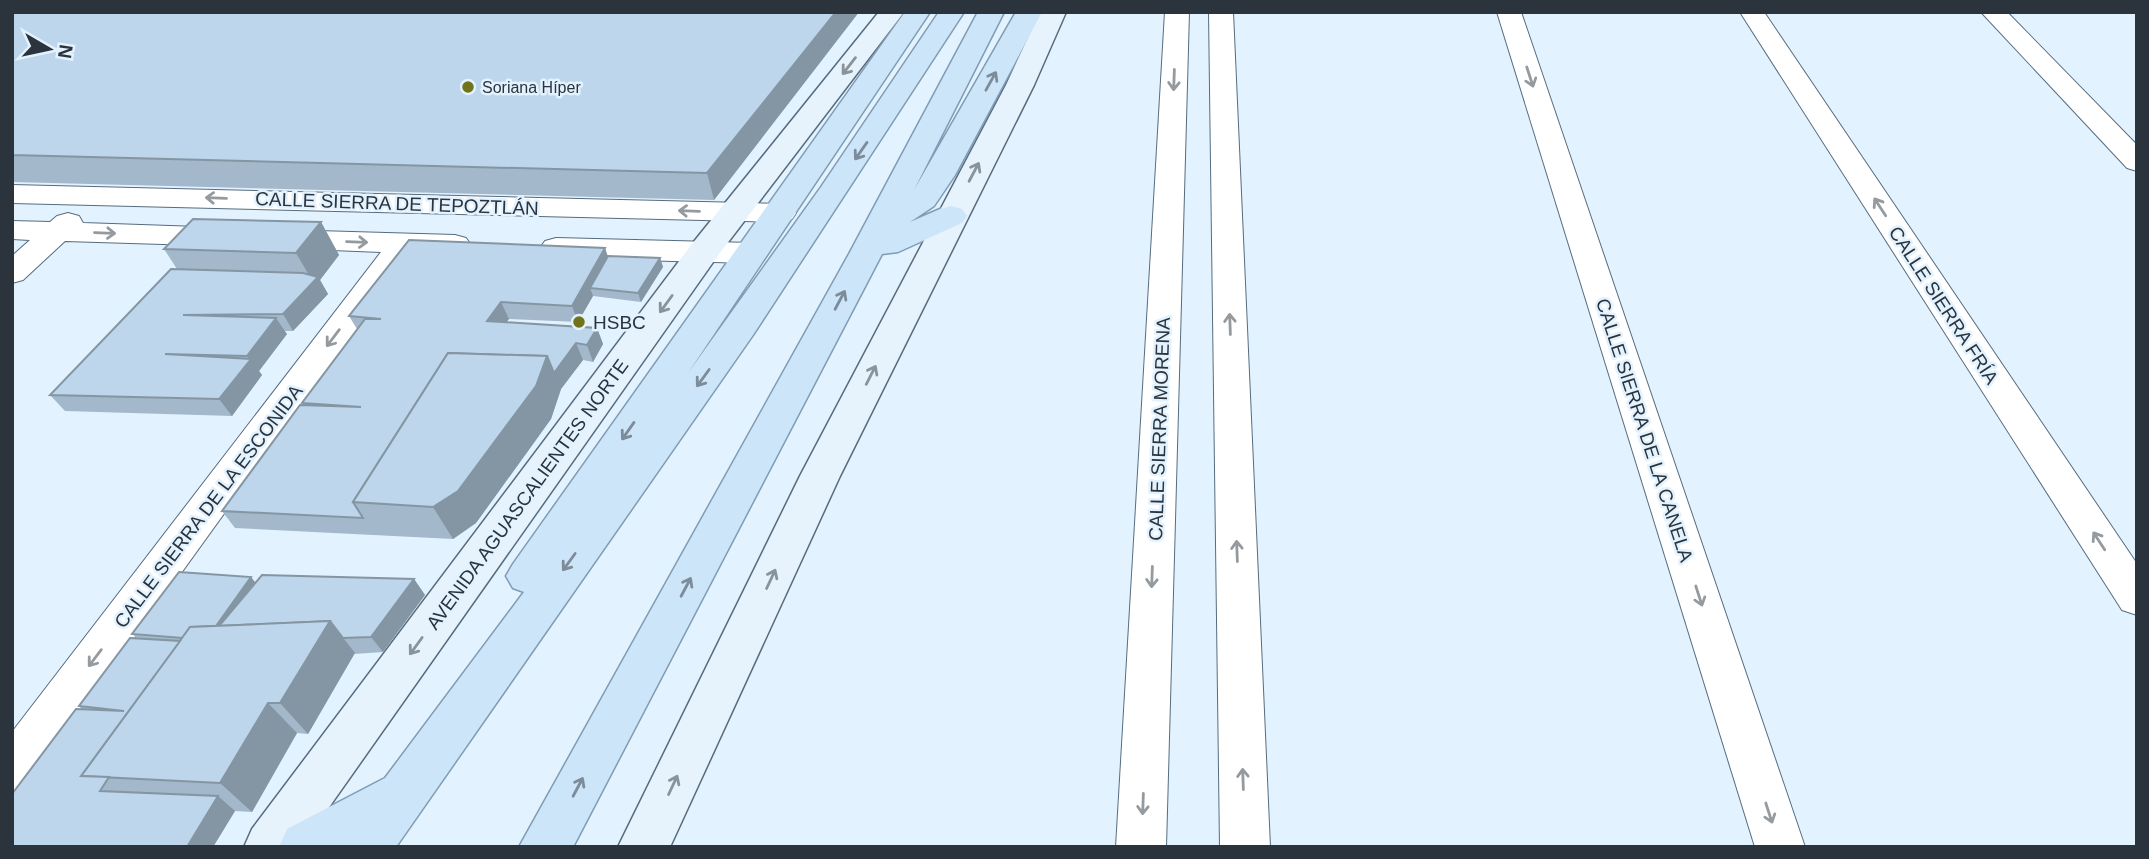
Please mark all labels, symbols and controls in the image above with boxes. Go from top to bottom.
north arrow [14,14,84,84]
text: N [54,43,77,60]
one-way arrow [842,56,857,74]
one-way arrow [1525,66,1537,88]
one-way arrow [1167,69,1180,92]
one-way arrow [984,72,998,92]
marker: Soriana Híper [460,79,476,95]
place label: Soriana Híper [482,79,581,96]
one-way arrow [854,141,868,160]
one-way arrow [967,163,981,183]
street label: CALLE SIERRA DE TEPOZTLÁN [255,188,539,219]
one-way arrow [205,191,228,205]
one-way arrow [1873,198,1887,217]
one-way arrow [677,205,700,218]
street label: CALLE SIERRA FRÍA [1885,223,2003,388]
one-way arrow [93,226,116,239]
one-way arrow [345,235,368,248]
one-way arrow [834,290,848,311]
one-way arrow [658,294,673,313]
street label: CALLE SIERRA DE LA CANELA [1592,296,1697,565]
place label: HSBC [593,312,646,333]
one-way arrow [1223,312,1236,335]
marker: HSBC [571,314,587,330]
street label: CALLE SIERRA MORENA [1145,316,1174,541]
one-way arrow [326,328,340,347]
street label: AVENIDA AGUASCALIENTES NORTE [422,355,633,633]
one-way arrow [864,365,878,386]
one-way arrow [696,369,711,387]
street label: CALLE SIERRA DE LA ESCONIDA [110,380,307,632]
one-way arrow [621,421,635,440]
one-way arrow [2092,531,2106,551]
one-way arrow [1230,540,1243,563]
one-way arrow [562,552,576,571]
one-way arrow [1146,565,1159,588]
one-way arrow [764,569,778,590]
one-way arrow [679,577,693,597]
one-way arrow [1694,585,1706,607]
one-way arrow [409,637,424,656]
one-way arrow [88,648,102,667]
one-way arrow [1237,767,1250,790]
one-way arrow [667,775,681,796]
one-way arrow [571,777,585,797]
one-way arrow [1136,793,1149,816]
one-way arrow [1763,802,1776,824]

